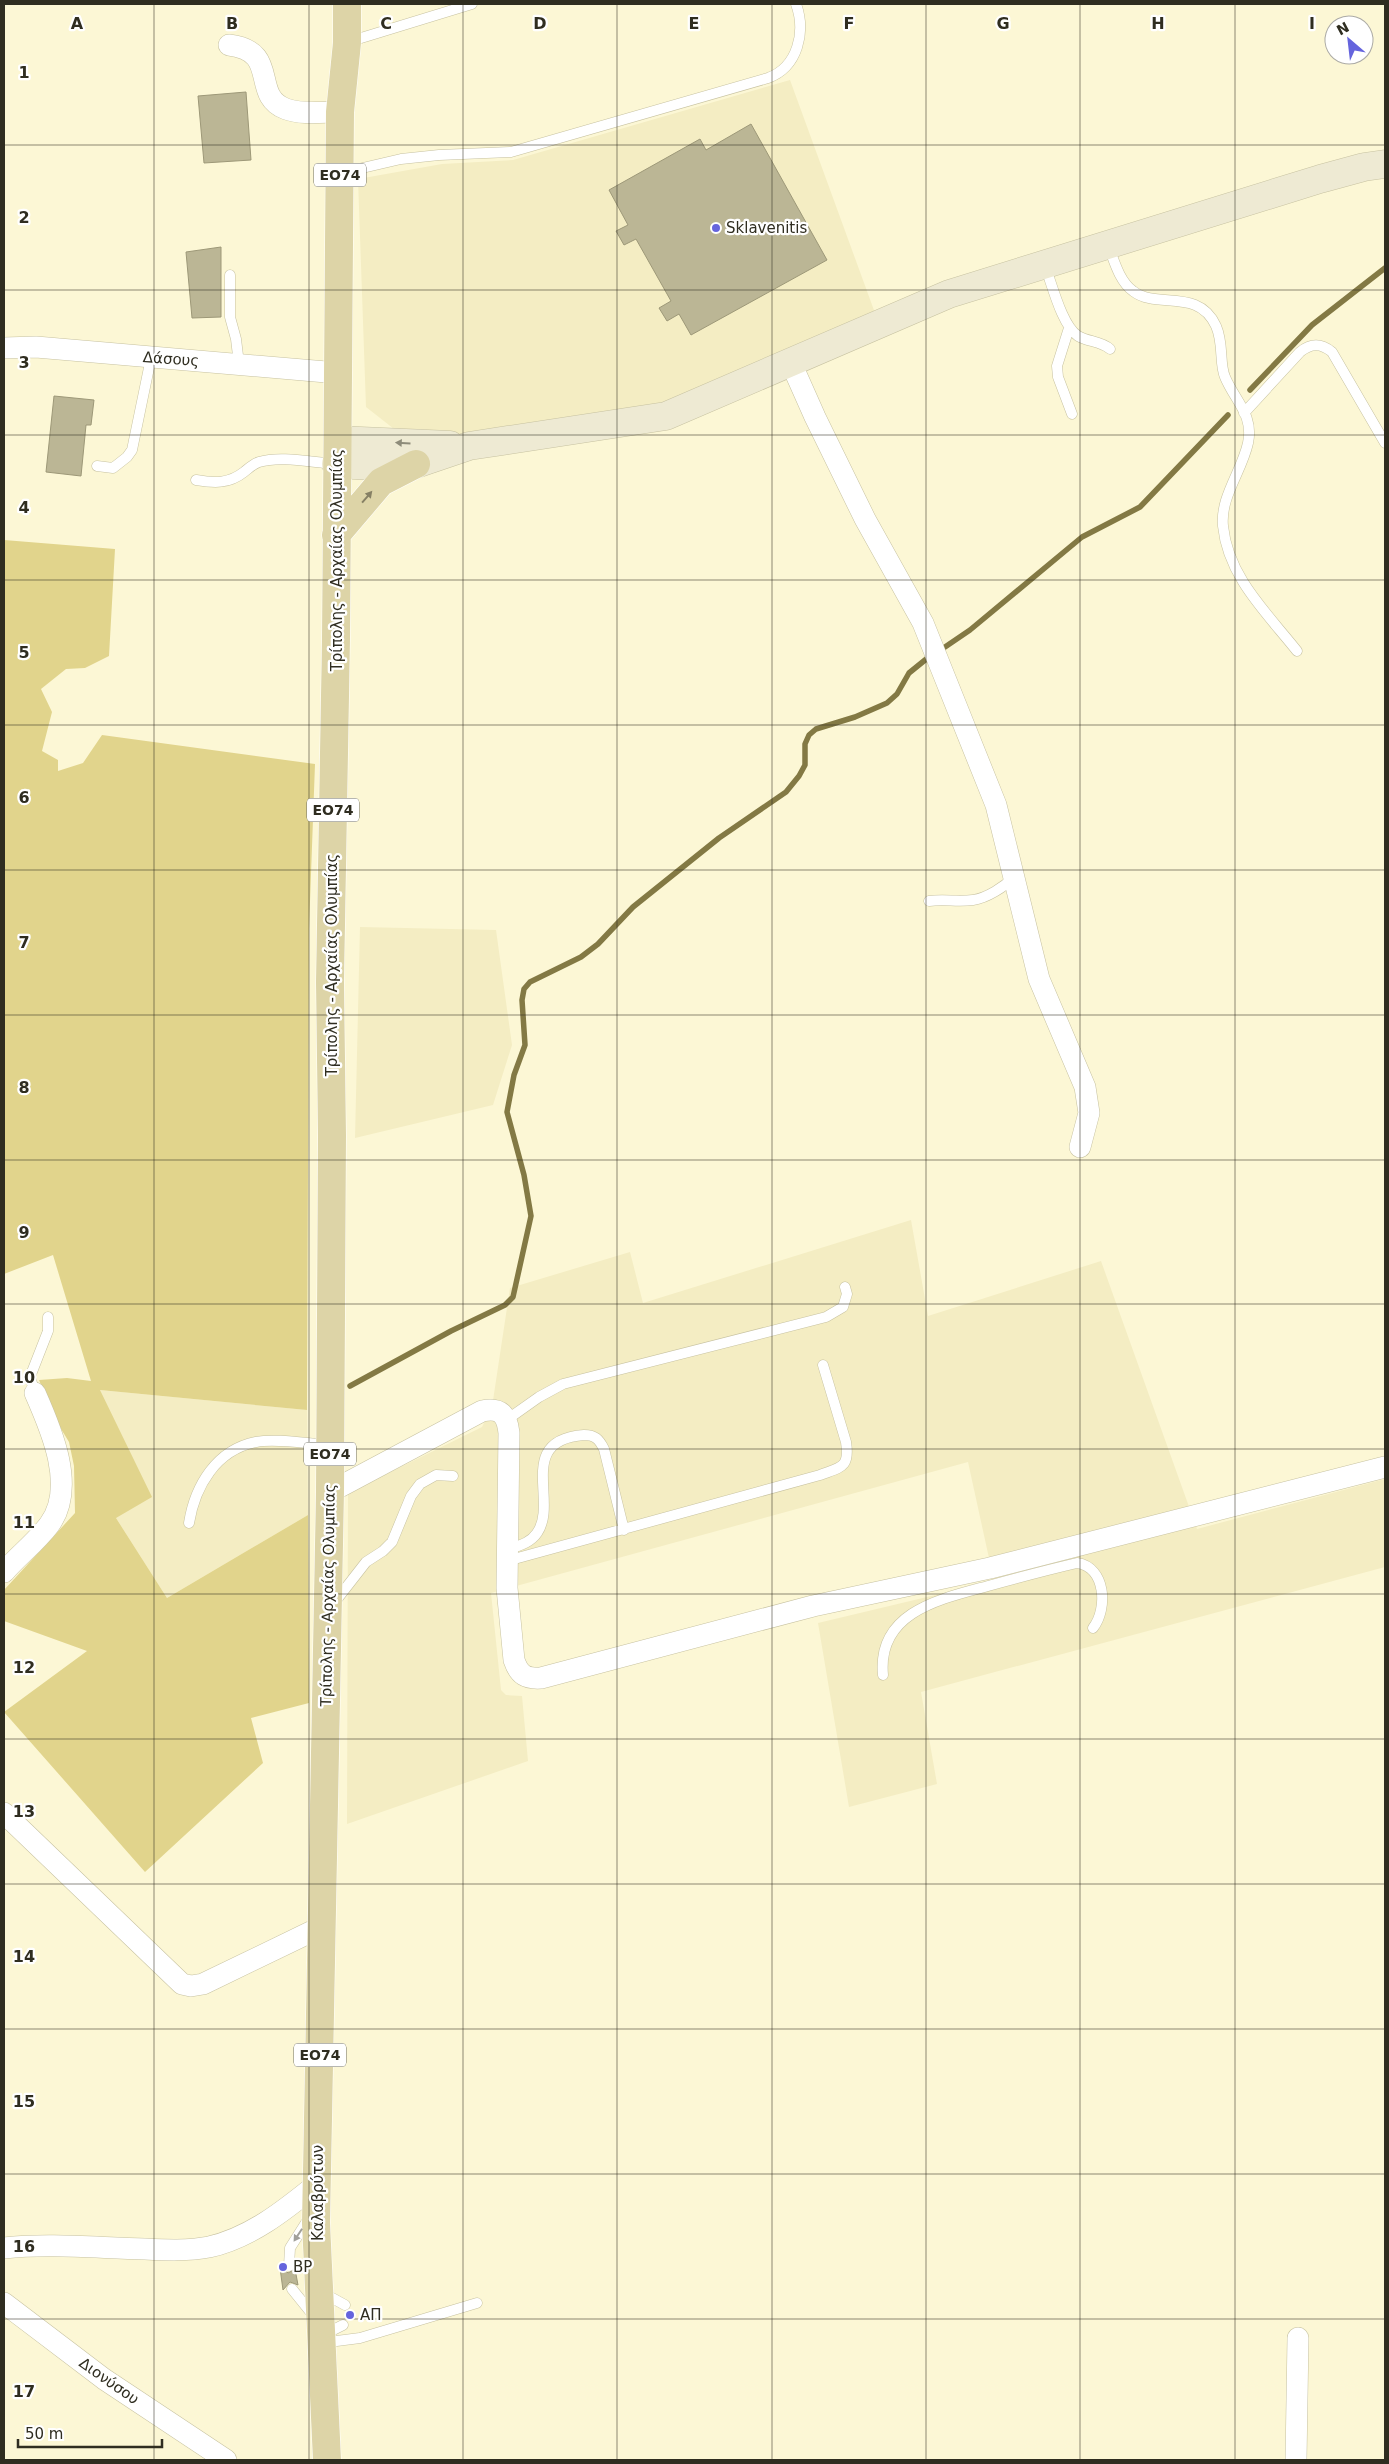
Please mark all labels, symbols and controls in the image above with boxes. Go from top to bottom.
text: A [71,14,84,33]
text: B [226,14,238,33]
text: C [380,14,392,33]
text: D [533,14,547,33]
text: E [689,14,699,33]
text: F [844,14,854,33]
text: G [996,14,1010,33]
text: H [1151,14,1165,33]
text: I [1309,14,1315,33]
north arrow [1324,15,1374,65]
text: N [1334,19,1352,38]
text: 1 [18,63,30,82]
road number: ΕΟ74 [314,164,366,186]
text: 2 [18,208,30,227]
place label: Sklavenitis [726,219,807,237]
marker: Sklavenitis [710,222,722,234]
street label: Δάσους [142,348,200,370]
text: 3 [18,353,30,372]
one-way arrow [395,439,411,447]
street label: Τρίπολης - Αρχαίας Ολυμπίας [328,449,346,672]
one-way arrow [361,491,372,503]
text: 4 [18,498,30,517]
text: 5 [18,643,30,662]
text: 6 [18,788,30,807]
road number: ΕΟ74 [307,798,359,822]
street label: Τρίπολης - Αρχαίας Ολυμπίας [323,854,341,1077]
text: 7 [18,933,30,952]
text: 8 [18,1078,30,1097]
text: 9 [18,1223,30,1242]
text: 10 [13,1368,35,1387]
road number: ΕΟ74 [304,1442,356,1466]
street label: Τρίπολης - Αρχαίας Ολυμπίας [317,1484,339,1707]
text: 11 [13,1513,35,1532]
text: 12 [13,1658,35,1677]
text: 13 [13,1802,35,1821]
text: 14 [13,1947,35,1966]
road number: ΕΟ74 [294,2044,346,2066]
text: 15 [13,2092,35,2111]
street label: Καλαβρύτων [309,2145,327,2241]
one-way arrow [293,2228,303,2241]
text: 16 [13,2237,35,2256]
place label: BP [293,2258,312,2276]
marker: BP [277,2261,289,2273]
place label: ΑΠ [360,2306,382,2324]
marker: ΑΠ [344,2309,356,2321]
street label: Διονύσου [76,2354,142,2408]
text: 17 [13,2382,35,2401]
scale bar [18,2416,161,2448]
text: 50 m [25,2425,63,2443]

